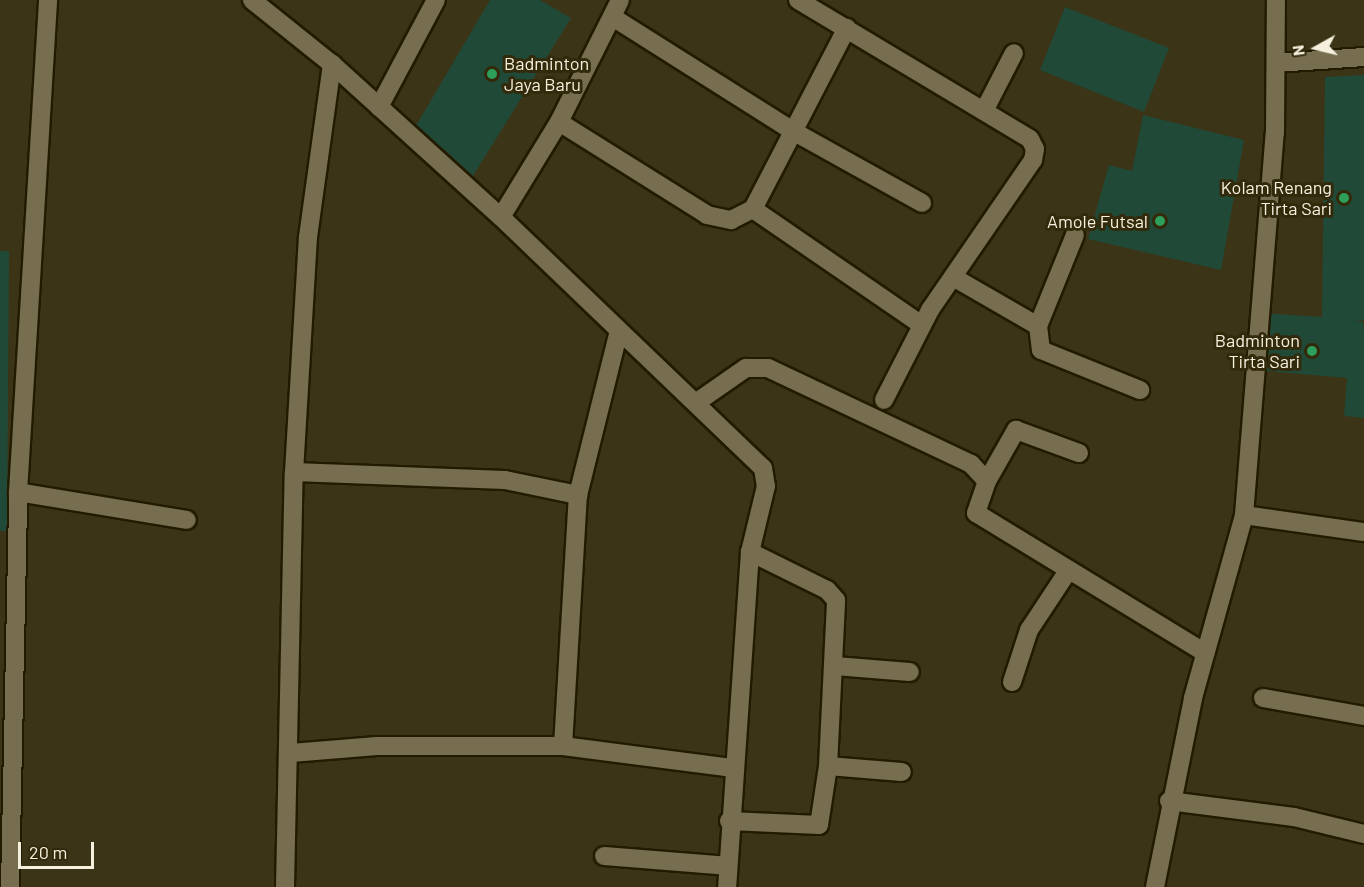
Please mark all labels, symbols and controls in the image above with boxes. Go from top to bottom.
north arrow [1286,18,1346,78]
text: N [1288,44,1308,57]
place label: Badminton Jaya Baru [504,53,589,96]
marker: Badminton Jaya Baru [485,67,499,81]
place label: Kolam Renang Tirta Sari [1221,177,1332,219]
marker: Kolam Renang Tirta Sari [1337,191,1351,205]
place label: Amole Futsal [1047,210,1148,232]
marker: Amole Futsal [1153,214,1167,228]
place label: Badminton Tirta Sari [1215,330,1300,372]
marker: Badminton Tirta Sari [1305,344,1319,358]
scale bar [21,830,98,868]
text: 20 m [29,841,67,863]

